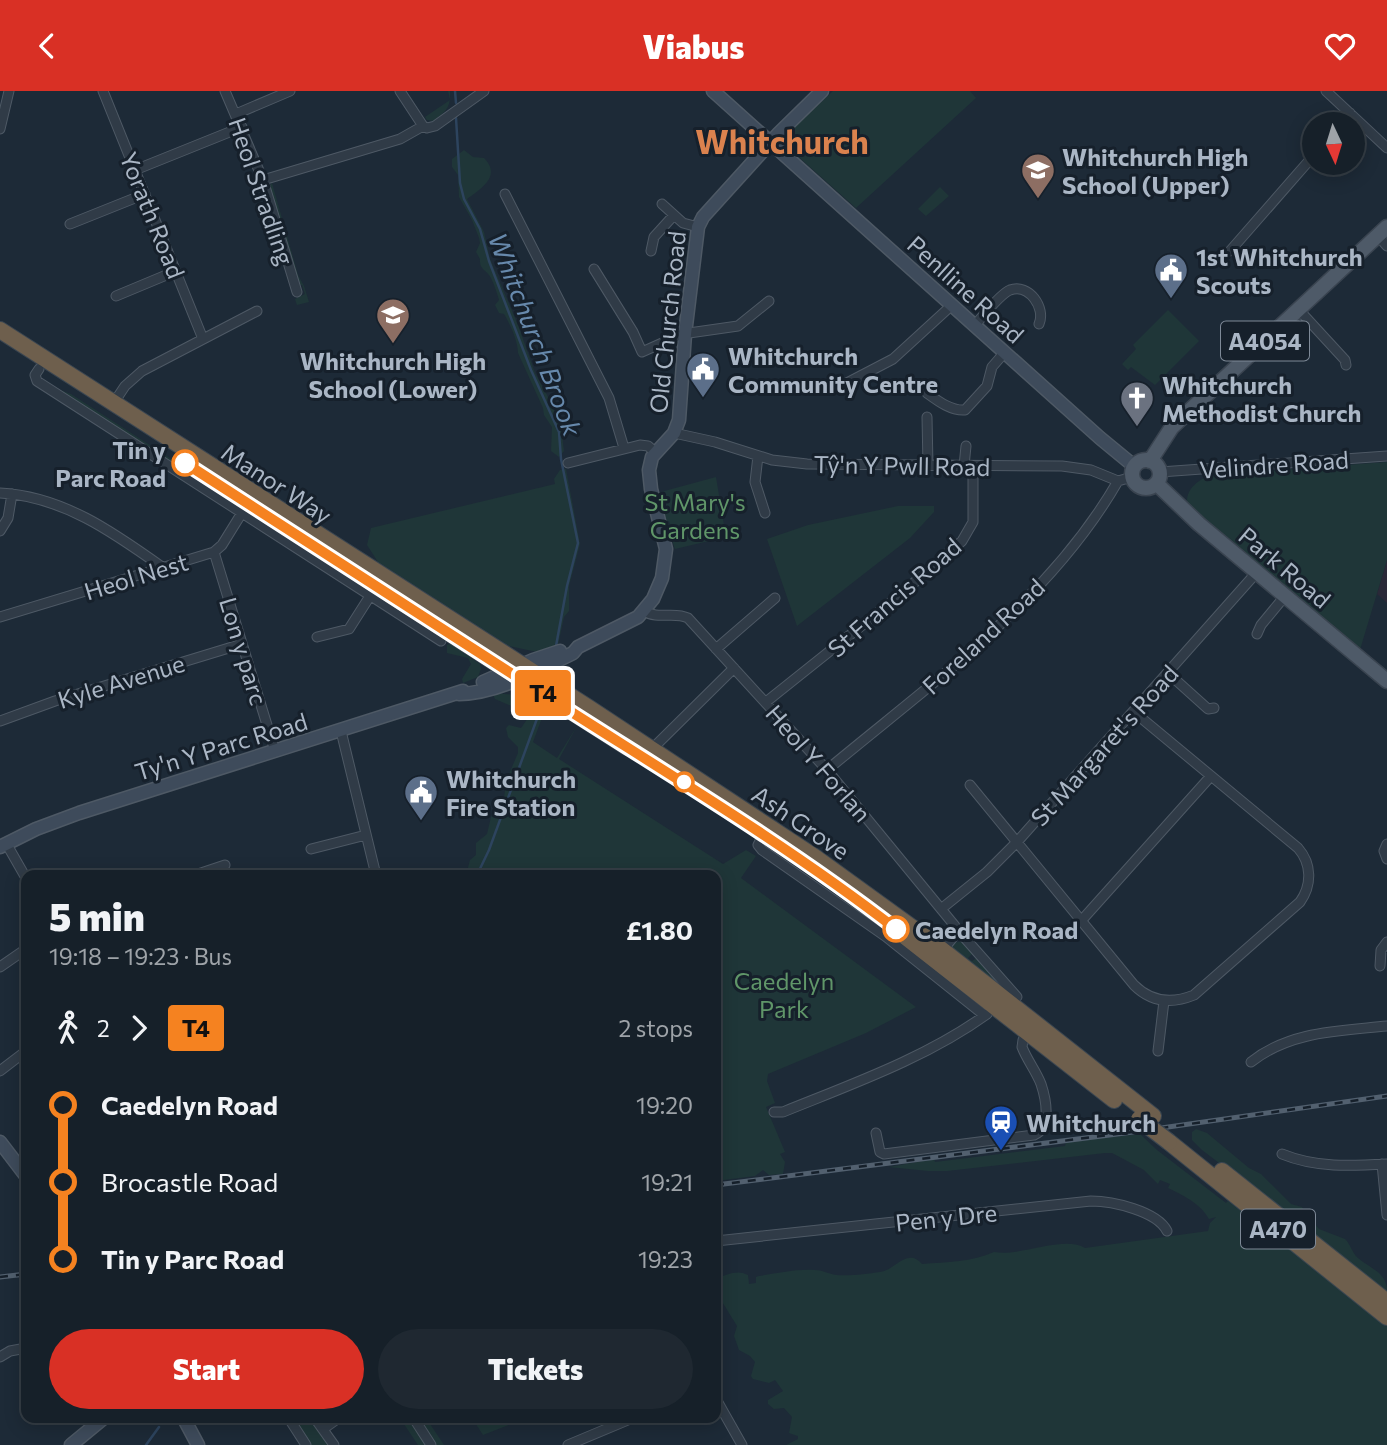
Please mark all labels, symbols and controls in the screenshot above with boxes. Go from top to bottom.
text: Viabus [643,26,744,66]
icon: back [28,27,66,65]
icon: heart [1321,27,1359,65]
north arrow [1302,112,1365,175]
map controls [1302,112,1365,175]
street label: Heol Stradling [223,113,301,269]
district label: Whitchurch [695,121,869,161]
place label: Whitchurch High School (Upper) [1062,142,1248,199]
street label: Yorath Road [114,147,192,283]
school or university icon: Whitchurch High School (Upper) [1019,151,1057,200]
water label: Whitchurch Brook [483,228,589,441]
street label: Old Church Road [643,229,691,415]
street label: Penlline Road [902,229,1030,349]
place label: 1st Whitchurch Scouts [1196,242,1363,299]
public building icon: 1st Whitchurch Scouts [1152,251,1190,300]
school or university icon: Whitchurch High School (Lower) [374,296,412,345]
road number: A4054 [1221,321,1309,361]
place label: Whitchurch Community Centre [728,341,938,398]
place label: Whitchurch High School (Lower) [300,346,486,403]
public building icon: Whitchurch Community Centre [684,350,722,399]
place label: Whitchurch Methodist Church [1162,370,1361,427]
church icon: Whitchurch Methodist Church [1118,379,1156,428]
place label: Tin y Parc Road [55,435,166,492]
street label: Manor Way [216,437,338,529]
street label: Velindre Road [1198,444,1350,484]
street label: Tŷ'n Y Pwll Road [813,449,991,481]
marker: Tin y Parc Road [172,450,198,476]
park label: St Mary's Gardens [644,487,746,544]
street label: Park Road [1233,520,1337,614]
street label: St Francis Road [821,531,967,663]
street label: Heol Nest [81,546,192,606]
street label: Foreland Road [916,572,1050,700]
street label: Lon y parc [214,594,274,708]
street label: Kyle Avenue [54,648,188,714]
street label: St Margaret's Road [1024,659,1184,831]
line badge: T4 [512,670,574,716]
text: T4 [529,678,557,707]
street label: Heol Y Forlan [760,699,878,827]
street label: Ty'n Y Parc Road [131,706,311,786]
place label: Whitchurch Fire Station [446,764,576,821]
unlabelled marker [674,772,694,792]
public building icon: Whitchurch Fire Station [402,773,440,822]
street label: Ash Grove [747,779,855,865]
text: 5 min [49,892,145,939]
text: £1.80 [626,914,693,945]
place label: Caedelyn Road [915,915,1078,944]
marker: Caedelyn Road [883,916,909,942]
text: 19:18 – 19:23 · Bus [49,942,232,970]
park label: Caedelyn Park [734,966,834,1023]
icon: walk [49,1009,87,1047]
icon: forward [120,1009,158,1047]
text: T4 [182,1013,210,1042]
text: 2 [97,1014,110,1042]
text: 2 stops [619,1014,693,1042]
text: Caedelyn Road [101,1089,278,1120]
text: 19:20 [636,1091,693,1119]
station icon: Whitchurch [982,1103,1020,1152]
place label: Whitchurch [1026,1108,1156,1137]
text: Brocastle Road [101,1166,278,1197]
text: 19:21 [641,1168,693,1196]
street label: Pen y Dre [894,1197,998,1237]
road number: A470 [1241,1210,1315,1249]
text: Tin y Parc Road [101,1243,284,1274]
text: 19:23 [638,1245,693,1273]
button: Start [49,1329,364,1409]
button: Tickets [378,1329,693,1409]

